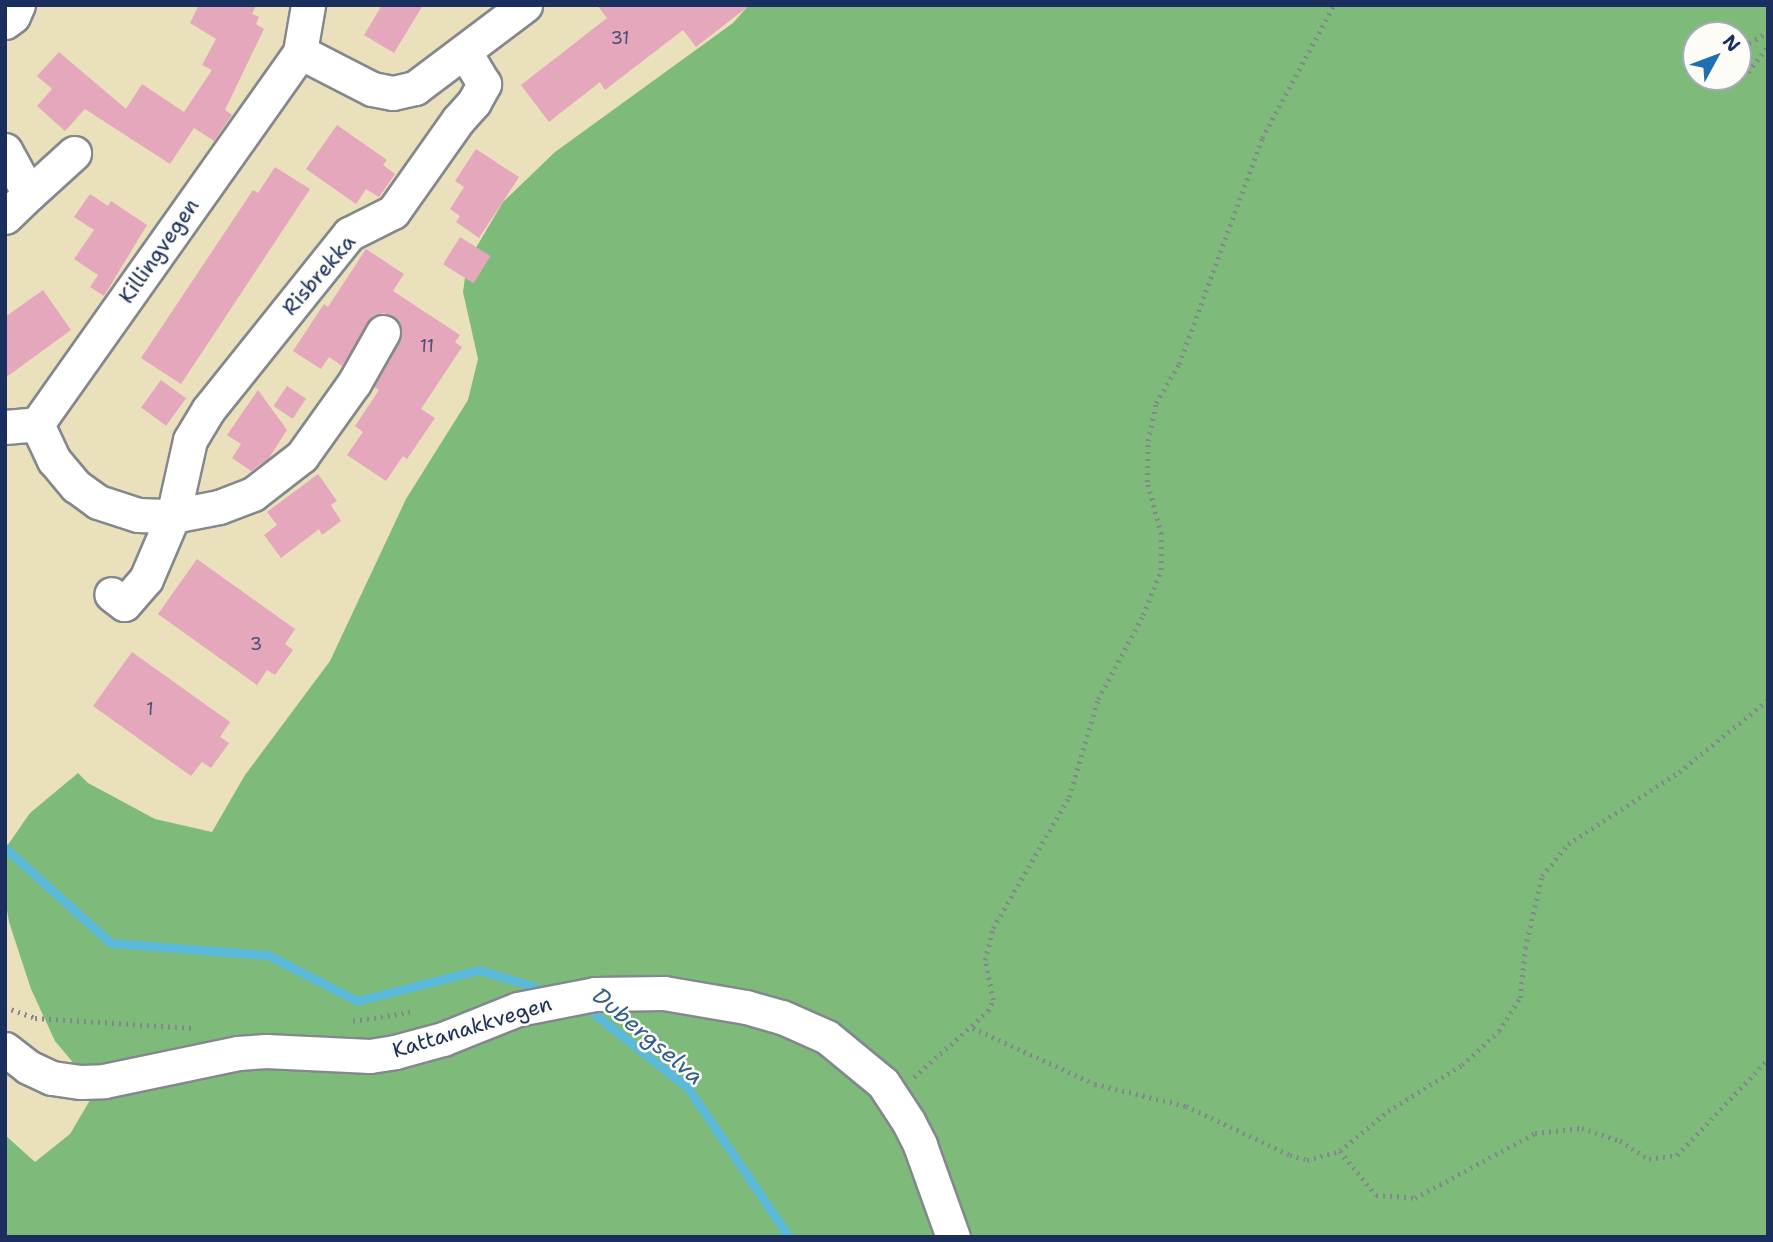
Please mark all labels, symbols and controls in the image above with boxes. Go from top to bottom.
north arrow [1682,21,1752,91]
house number: 31 [610,27,630,49]
text: N [1717,29,1746,57]
street label: Killingvegen [114,194,204,308]
street label: Risbrekka [277,230,361,320]
house number: 11 [420,335,434,357]
house number: 3 [250,633,262,655]
house number: 1 [146,698,154,720]
water label: Dubergselva [587,982,709,1090]
street label: Kattanakkvegen [389,991,555,1063]

